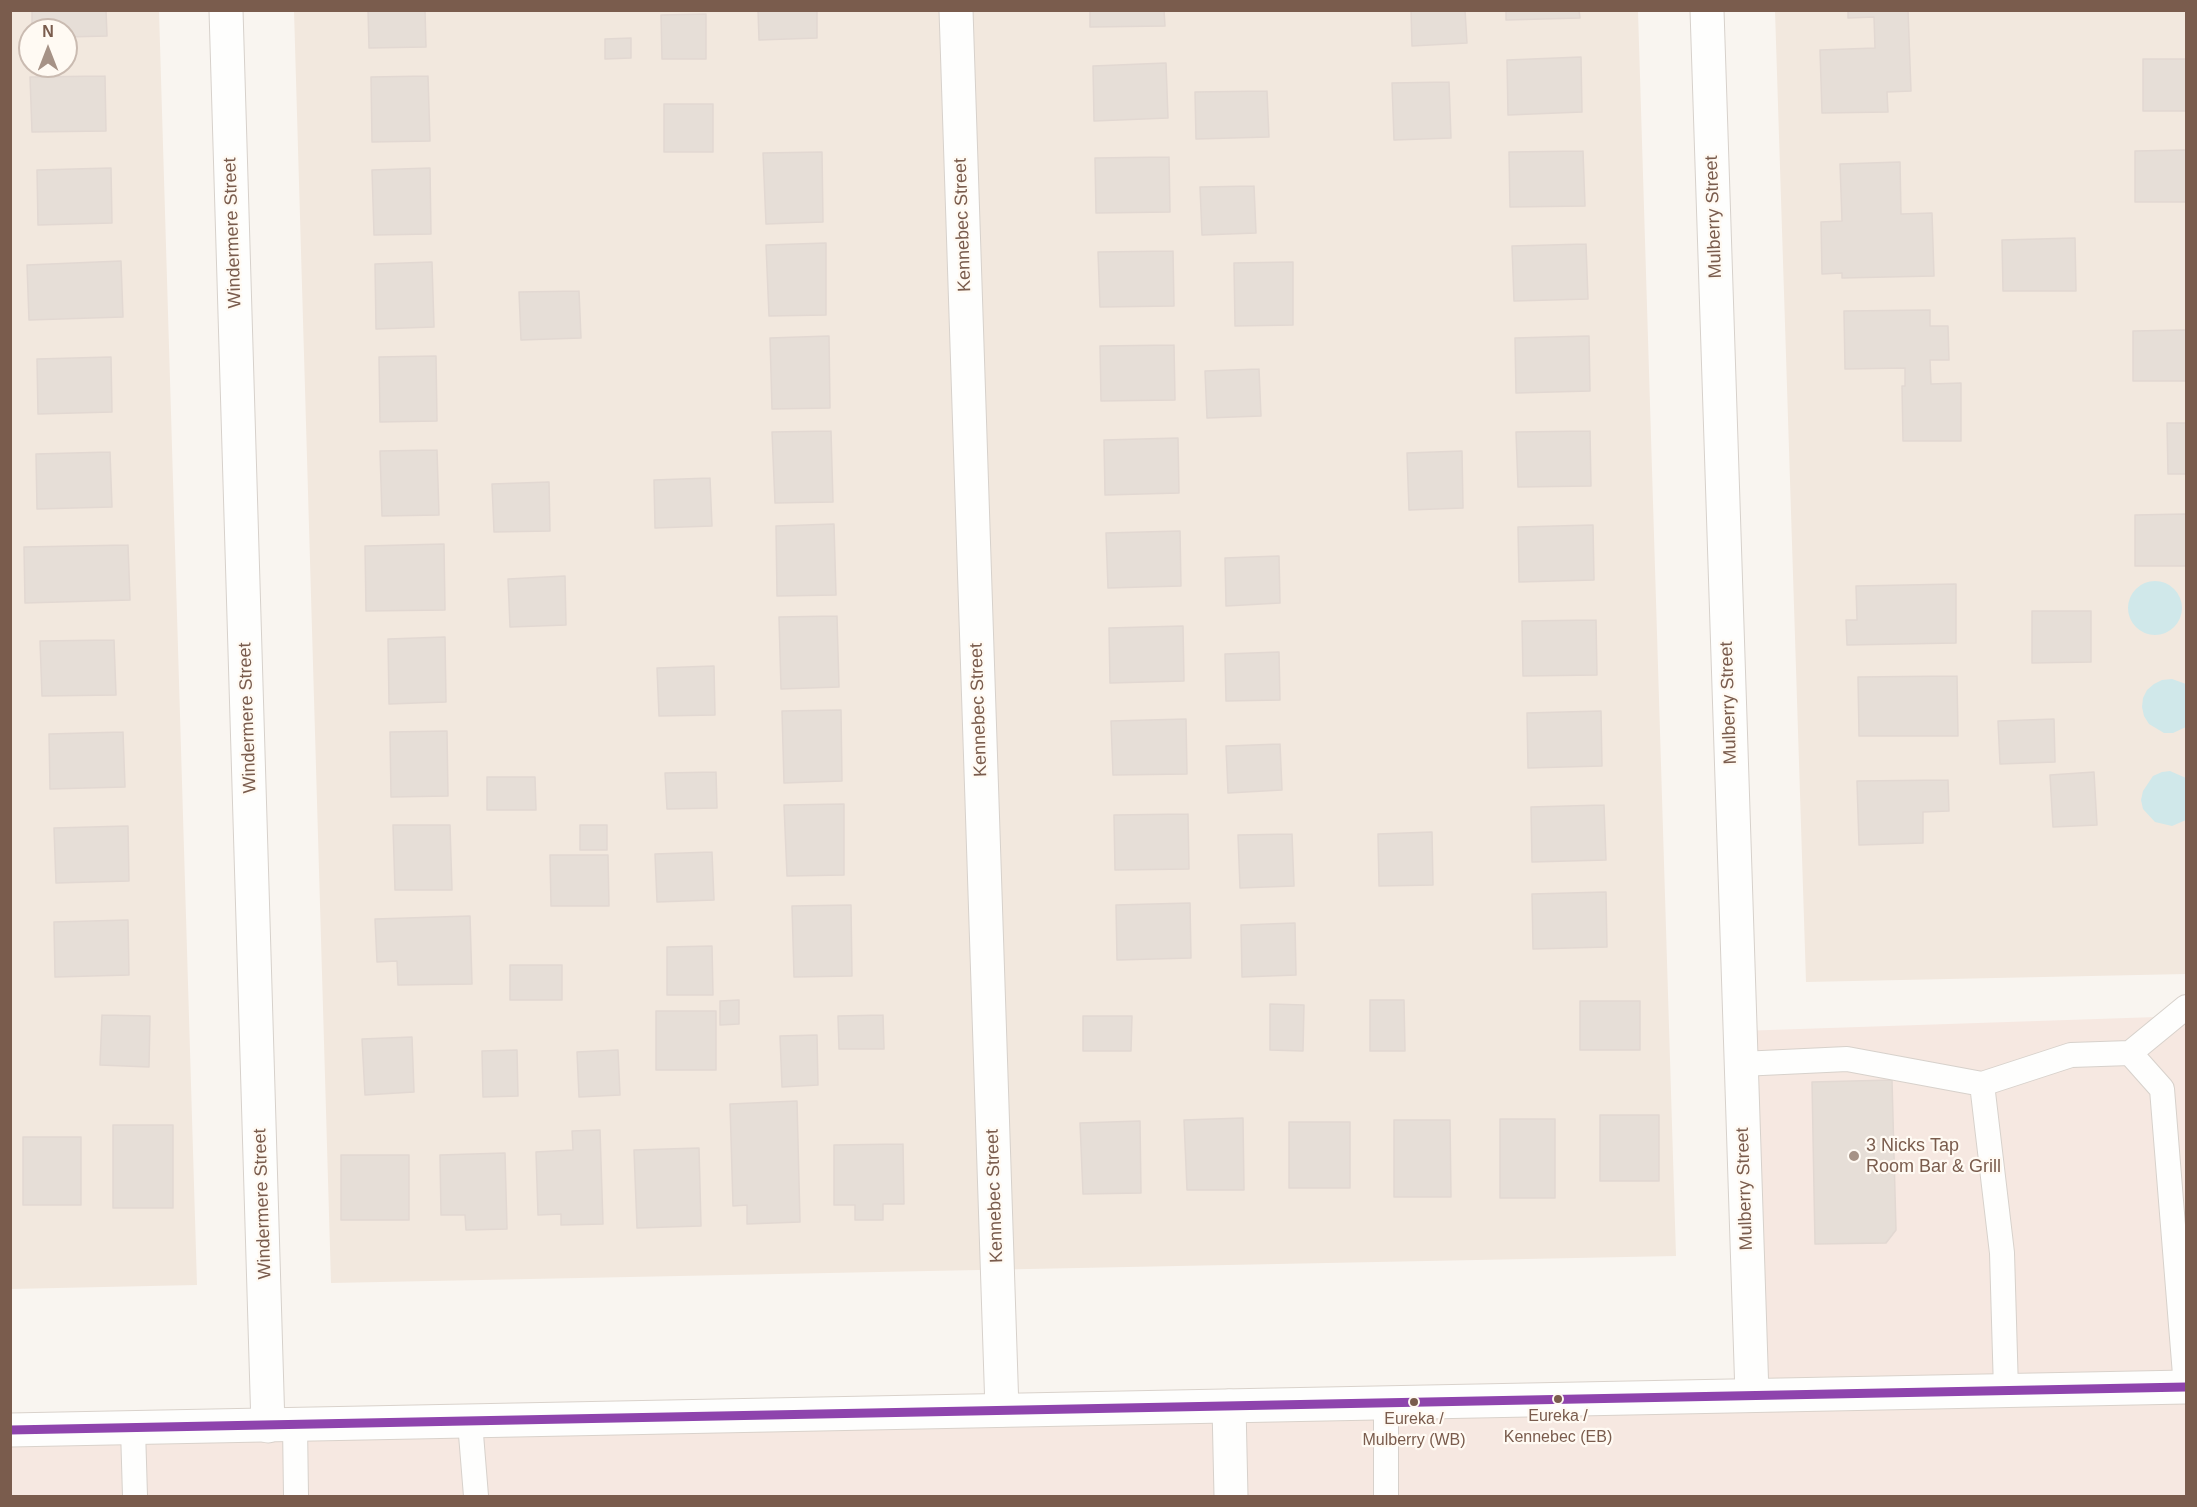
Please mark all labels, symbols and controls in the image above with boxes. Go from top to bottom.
north arrow [18,18,78,78]
text: N [42,23,54,40]
street label: Mulberry Street [1701,155,1727,279]
street label: Windermere Street [220,157,246,309]
street label: Kennebec Street [950,158,976,292]
street label: Mulberry Street [1716,641,1742,765]
street label: Windermere Street [235,642,261,794]
street label: Kennebec Street [966,643,992,777]
street label: Mulberry Street [1732,1127,1758,1251]
street label: Windermere Street [250,1128,276,1280]
street label: Kennebec Street [982,1129,1008,1263]
place label: 3 Nicks Tap Room Bar & Grill [1866,1135,2001,1178]
marker: 3 Nicks Tap Room Bar & Grill [1847,1149,1861,1163]
marker: Eureka / Kennebec (EB) [1552,1393,1564,1405]
marker: Eureka / Mulberry (WB) [1408,1396,1420,1408]
place label: Eureka / Kennebec (EB) [1504,1407,1612,1445]
place label: Eureka / Mulberry (WB) [1362,1410,1466,1448]

